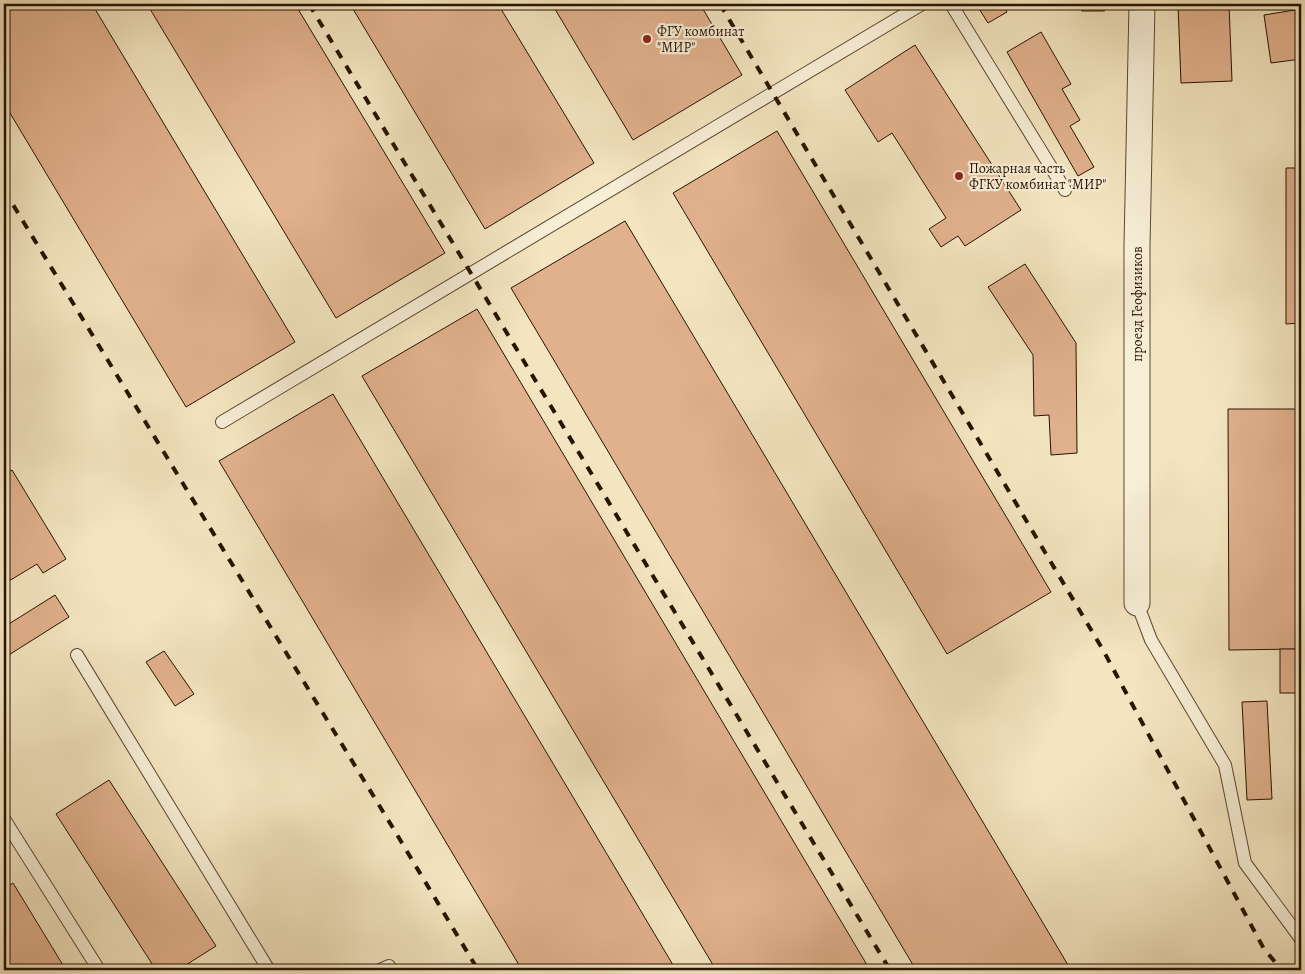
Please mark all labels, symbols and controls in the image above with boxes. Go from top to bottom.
place label: ФГУ комбинат "МИР" [657,22,744,57]
marker: ФГУ комбинат "МИР" [641,33,653,45]
place label: Пожарная часть ФГКУ комбинат "МИР" [969,159,1106,194]
marker: Пожарная часть ФГКУ комбинат "МИР" [953,170,965,182]
street label: проезд Геофизиков [1128,246,1147,362]

